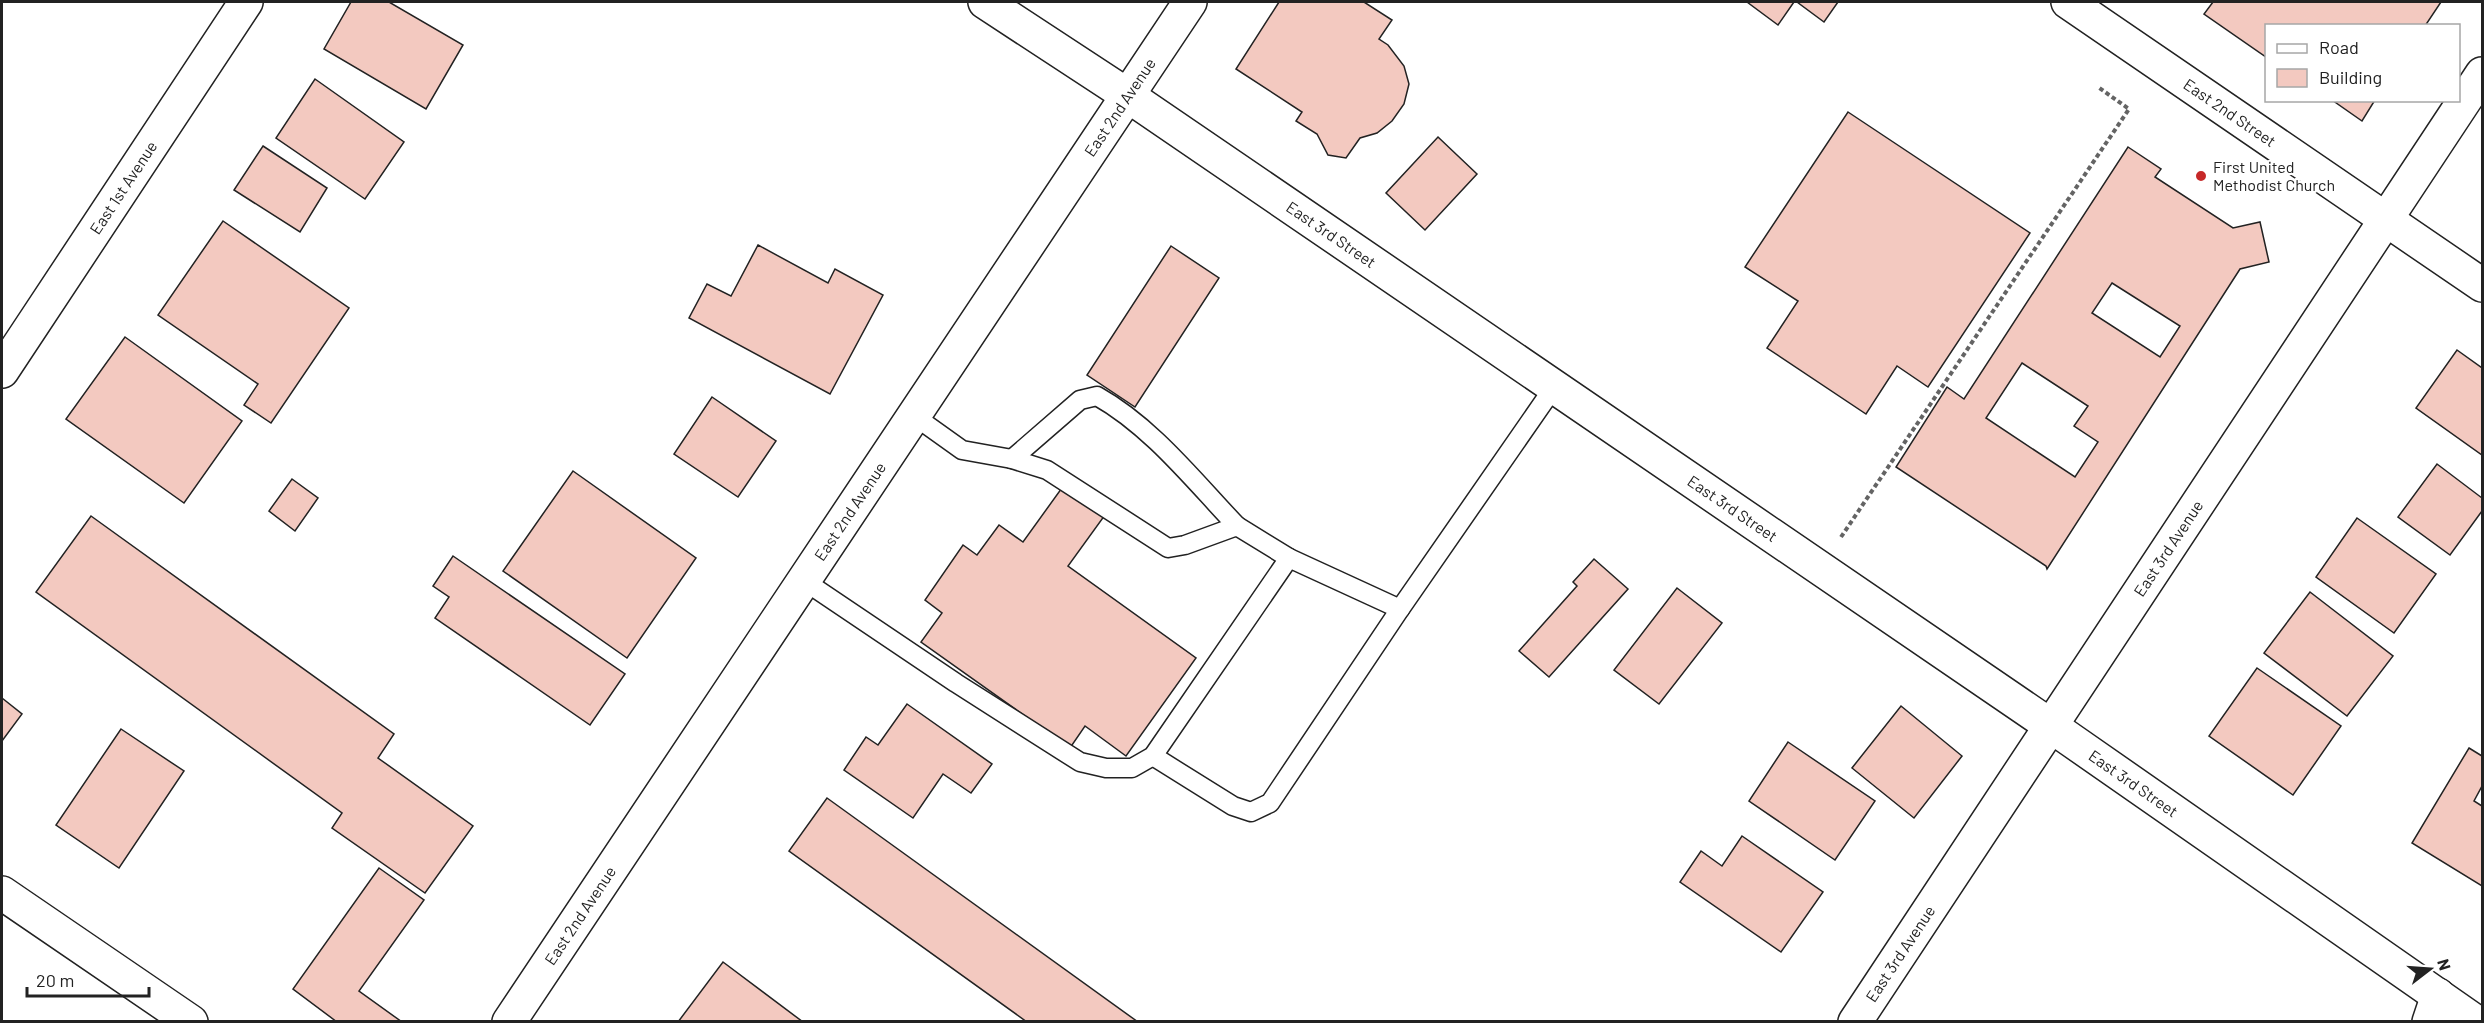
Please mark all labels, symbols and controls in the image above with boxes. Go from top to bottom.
legend [2265,24,2460,102]
text: Road [2319,36,2359,58]
street label: East 2nd Avenue [1080,54,1159,160]
text: Building [2319,66,2382,88]
street label: East 2nd Street [2180,74,2280,150]
street label: East 1st Avenue [85,137,161,237]
place label: First United Methodist Church [2213,157,2335,194]
marker: First United Methodist Church [2194,169,2208,183]
street label: East 3rd Street [1283,197,1380,271]
street label: East 2nd Avenue [810,458,889,564]
street label: East 3rd Street [1684,471,1781,545]
street label: East 3rd Avenue [2129,496,2207,600]
street label: East 3rd Street [2085,745,2182,821]
street label: East 2nd Avenue [540,862,619,968]
street label: East 3rd Avenue [1861,902,1938,1005]
north arrow [2400,939,2460,999]
text: N [2434,957,2455,972]
scale bar [27,960,148,998]
text: 20 m [36,969,74,991]

